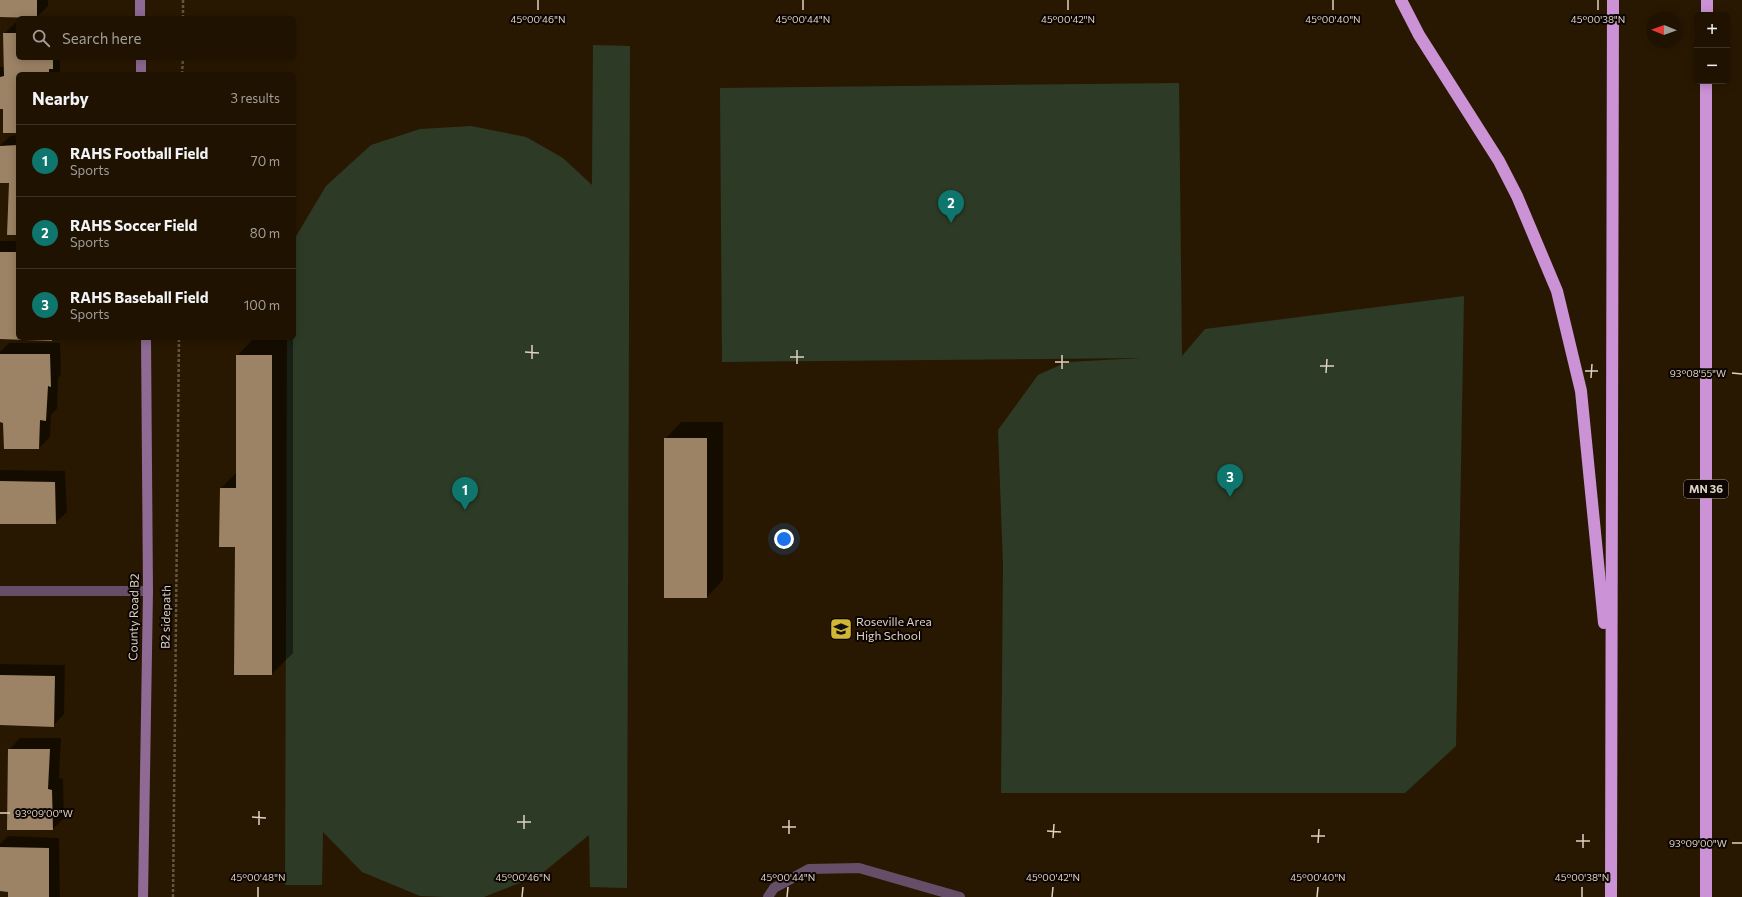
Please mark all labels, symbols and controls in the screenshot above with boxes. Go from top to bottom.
north arrow [1646,12,1682,48]
map controls [1694,12,1730,84]
button: + [1694,12,1730,48]
text: 45°00'46"N [511,13,565,25]
text: 45°00'44"N [776,13,830,25]
text: 45°00'42"N [1041,13,1095,25]
text: 45°00'40"N [1305,13,1361,25]
text: 45°00'38"N [1571,13,1625,25]
search box [16,16,296,60]
icon: search [30,27,52,49]
text: Search here [62,29,141,47]
button: − [1694,48,1730,84]
text: Nearby [32,88,89,109]
text: 3 results [231,90,280,106]
text: RAHS Football Field [70,144,208,162]
text: 1 [42,153,48,169]
text: 70 m [251,153,280,169]
text: Sports [70,162,110,178]
pin: 2 [938,190,964,223]
text: RAHS Soccer Field [70,216,197,234]
text: 2 [41,225,49,241]
text: 80 m [250,225,280,241]
text: Sports [70,234,110,250]
text: RAHS Baseball Field [70,288,208,306]
text: 3 [41,297,49,313]
text: 100 m [244,297,280,313]
text: Sports [70,306,110,322]
text: 93°08'55"W [1670,367,1726,379]
pin: 3 [1217,464,1243,497]
pin: 1 [452,477,478,510]
road number: MN 36 [1684,480,1728,498]
your location [774,529,794,549]
street label: County Road B2 [125,573,141,661]
street label: B2 sidepath [157,585,173,649]
place label: Roseville Area High School [856,614,932,642]
school or university icon: Roseville Area High School [828,616,854,642]
text: 93°09'00"W [15,807,73,819]
text: 93°09'00"W [1669,837,1727,849]
text: 45°00'48"N [231,871,285,883]
text: 45°00'46"N [496,871,550,883]
text: 45°00'44"N [761,871,815,883]
text: 45°00'42"N [1026,871,1080,883]
text: 45°00'40"N [1290,871,1346,883]
text: 45°00'38"N [1555,871,1609,883]

